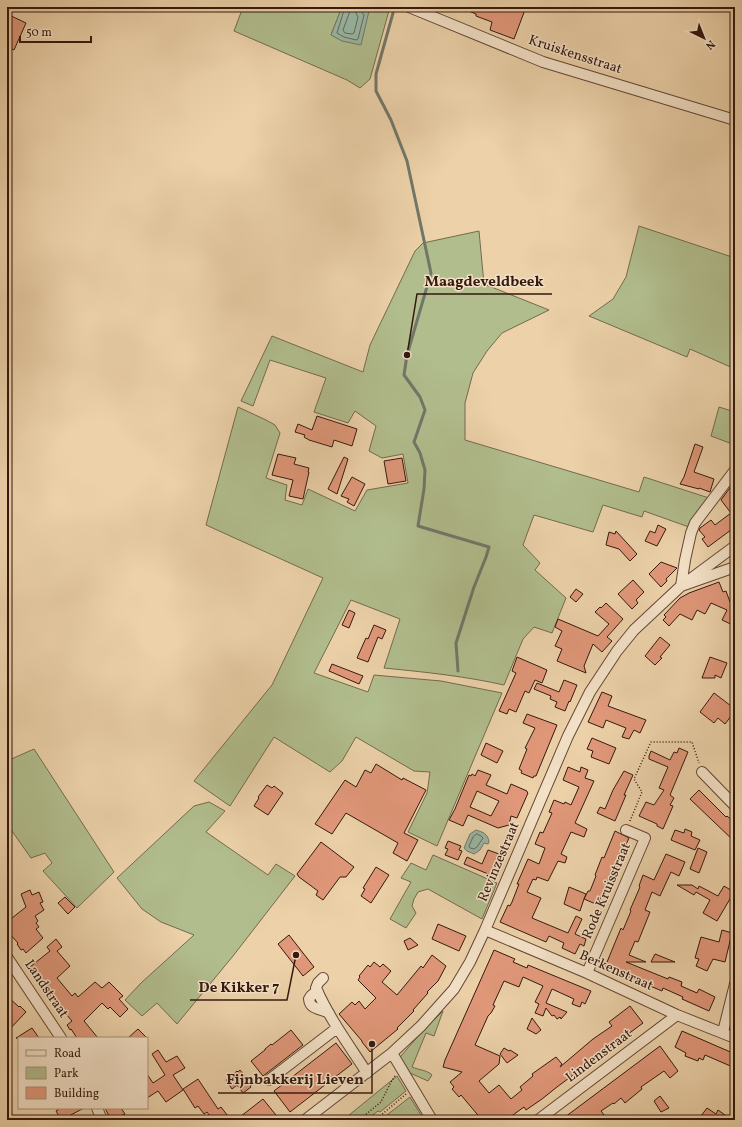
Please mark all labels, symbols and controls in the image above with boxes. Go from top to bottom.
scale bar [20,18,91,44]
north arrow [684,18,724,58]
text: 50 m [26,25,52,41]
street label: Kruiskensstraat [526,31,624,79]
text: N [702,36,718,52]
callout: Maagdeveldbeek [417,267,552,294]
text: Maagdeveldbeek [424,272,544,293]
street label: Revinzestraat [474,819,524,905]
street label: Rode Kruisstraat [578,840,636,942]
street label: Berkenstraat [576,946,656,996]
street label: Landstraat [20,956,73,1022]
callout: De Kikker 7 [190,973,287,1000]
text: De Kikker 7 [199,978,279,999]
street label: Lindenstraat [562,1025,636,1087]
legend [18,1037,148,1109]
text: Road [54,1046,81,1062]
text: Park [54,1066,79,1082]
callout: Fijnbakkerij Lieven [218,1066,372,1093]
text: Fijnbakkerij Lieven [226,1070,364,1091]
text: Building [54,1086,99,1102]

